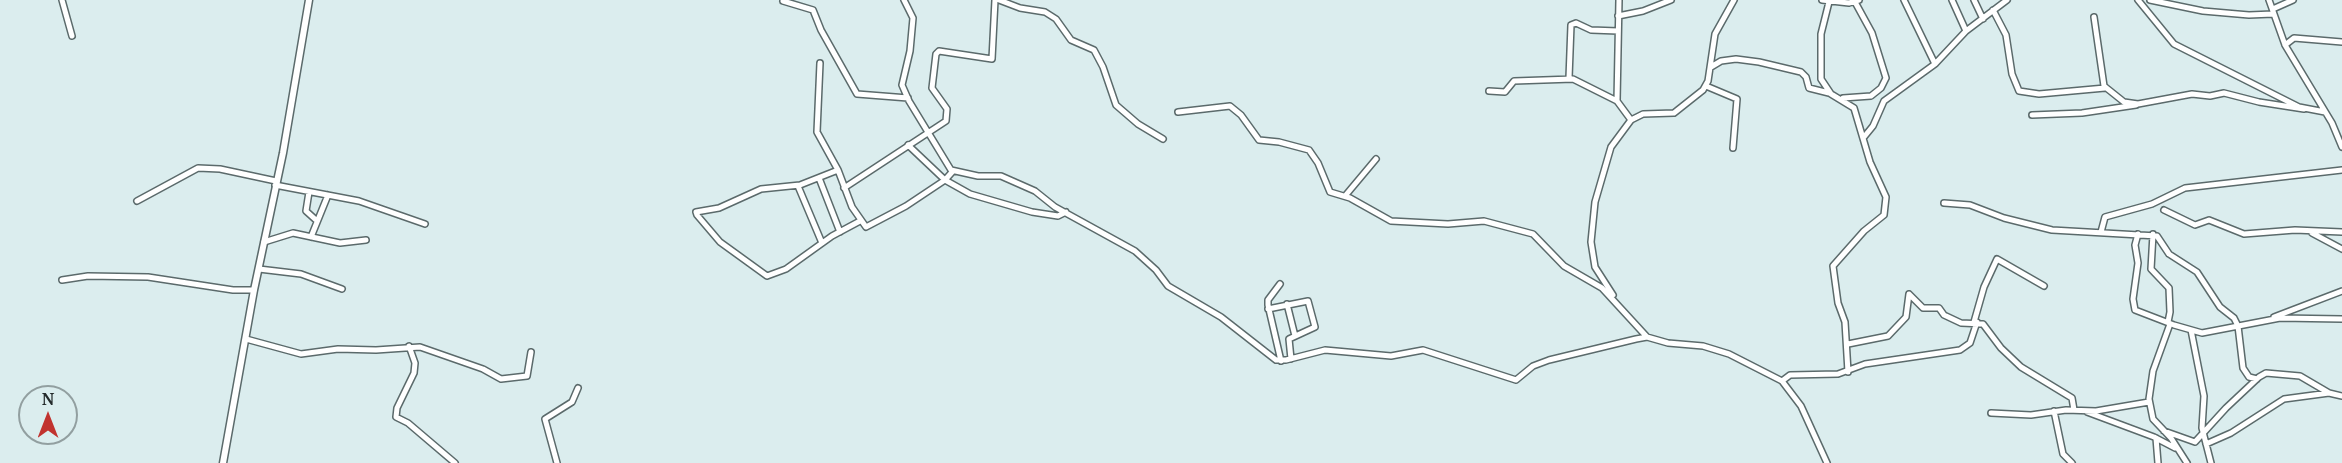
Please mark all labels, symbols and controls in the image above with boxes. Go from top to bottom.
north arrow [18,385,78,445]
text: N [42,388,54,410]

